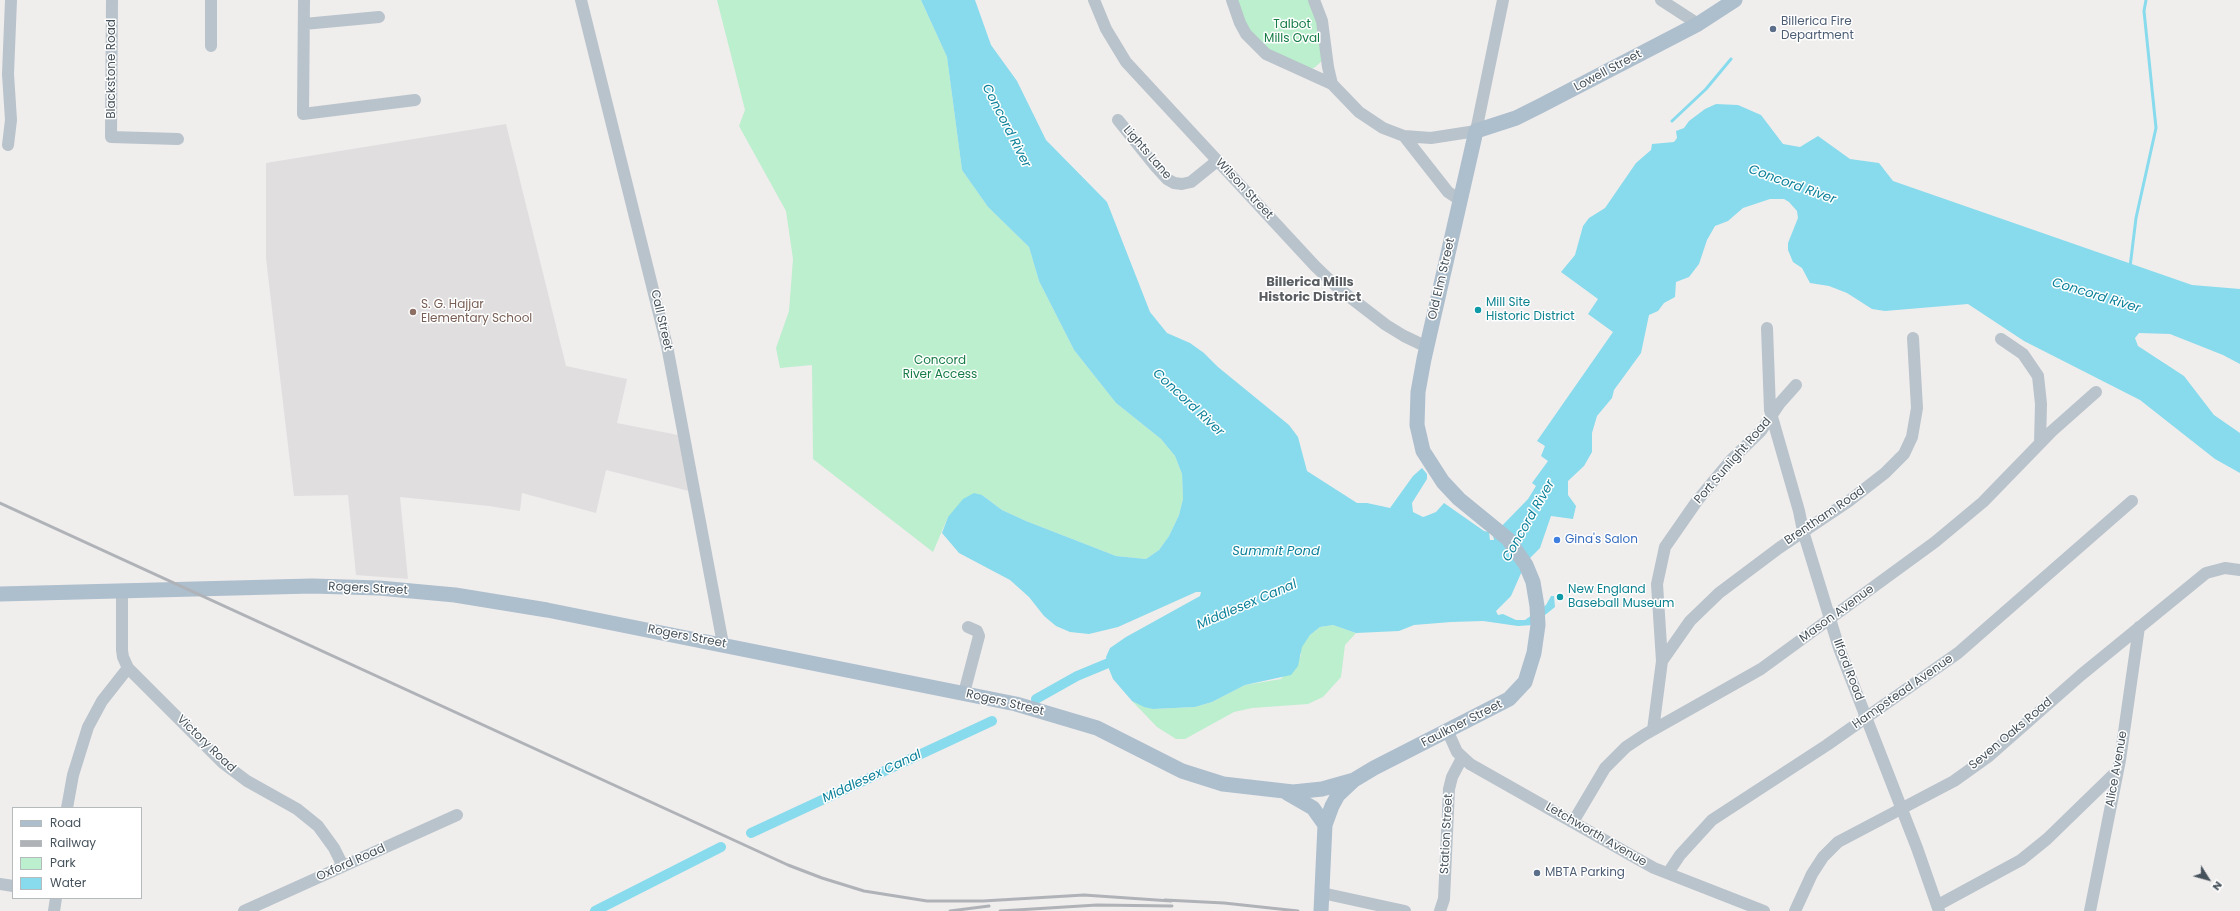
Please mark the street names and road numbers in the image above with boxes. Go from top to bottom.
street label: Blackstone Road [105,19,119,119]
street label: Lowell Street [1572,47,1644,95]
street label: Lights Lane [1120,123,1174,183]
street label: Wilson Street [1212,156,1276,222]
street label: Old Elm Street [1426,237,1458,321]
street label: Call Street [647,288,675,352]
street label: Port Sunlight Road [1692,415,1774,507]
street label: Brentham Road [1782,484,1868,548]
street label: Rogers Street [328,580,408,598]
street label: Mason Avenue [1797,582,1877,646]
street label: Rogers Street [647,622,727,652]
street label: Ilford Road [1830,637,1866,703]
street label: Hampstead Avenue [1850,652,1956,732]
street label: Rogers Street [965,687,1045,719]
street label: Seven Oaks Road [1967,695,2055,773]
street label: Faulkner Street [1419,697,1505,751]
street label: Victory Road [174,712,238,776]
street label: Alice Avenue [2103,730,2131,808]
street label: Station Street [1438,793,1456,875]
street label: Letchworth Avenue [1543,800,1649,870]
street label: Oxford Road [314,841,388,885]

